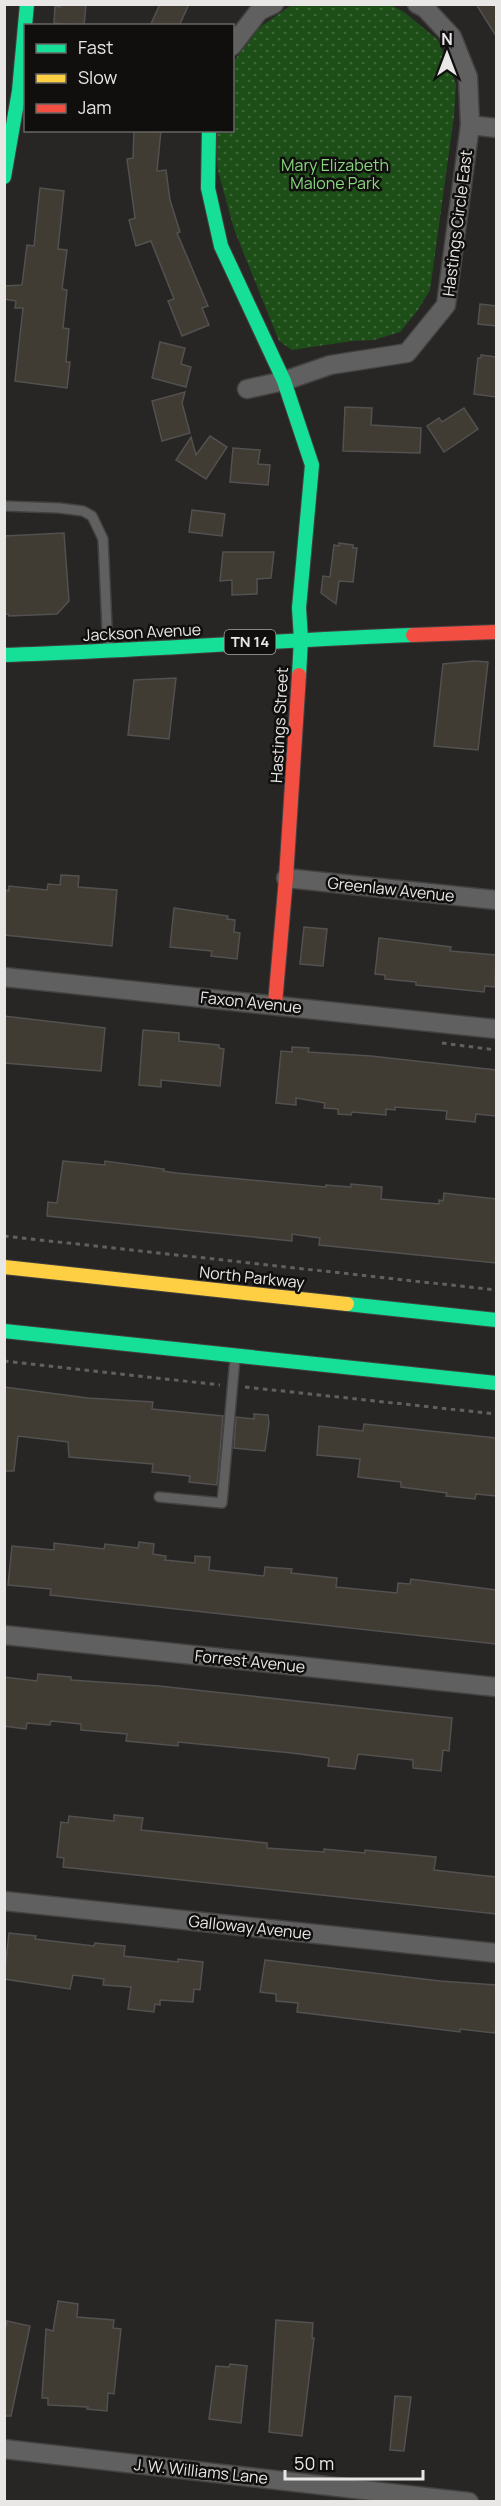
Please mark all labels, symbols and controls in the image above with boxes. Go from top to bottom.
legend [24,24,234,132]
north arrow [417,24,477,84]
text: N [441,28,453,50]
text: Fast [78,35,113,59]
text: Slow [78,65,118,89]
text: Jam [78,95,112,119]
street label: Hastings Circle East [437,148,477,298]
park label: Mary Elizabeth Malone Park [281,154,389,194]
street label: Jackson Avenue [82,618,202,646]
road number: TN 14 [224,630,276,654]
street label: Hastings Street [265,667,293,783]
street label: Greenlaw Avenue [326,871,456,907]
street label: Faxon Avenue [199,986,303,1018]
street label: North Parkway [198,1261,306,1294]
street label: Forrest Avenue [194,1644,306,1678]
street label: Galloway Avenue [187,1910,313,1944]
scale bar [285,2443,423,2481]
text: 50 m [294,2451,334,2475]
street label: J. W. Williams Lane [133,2453,269,2489]

